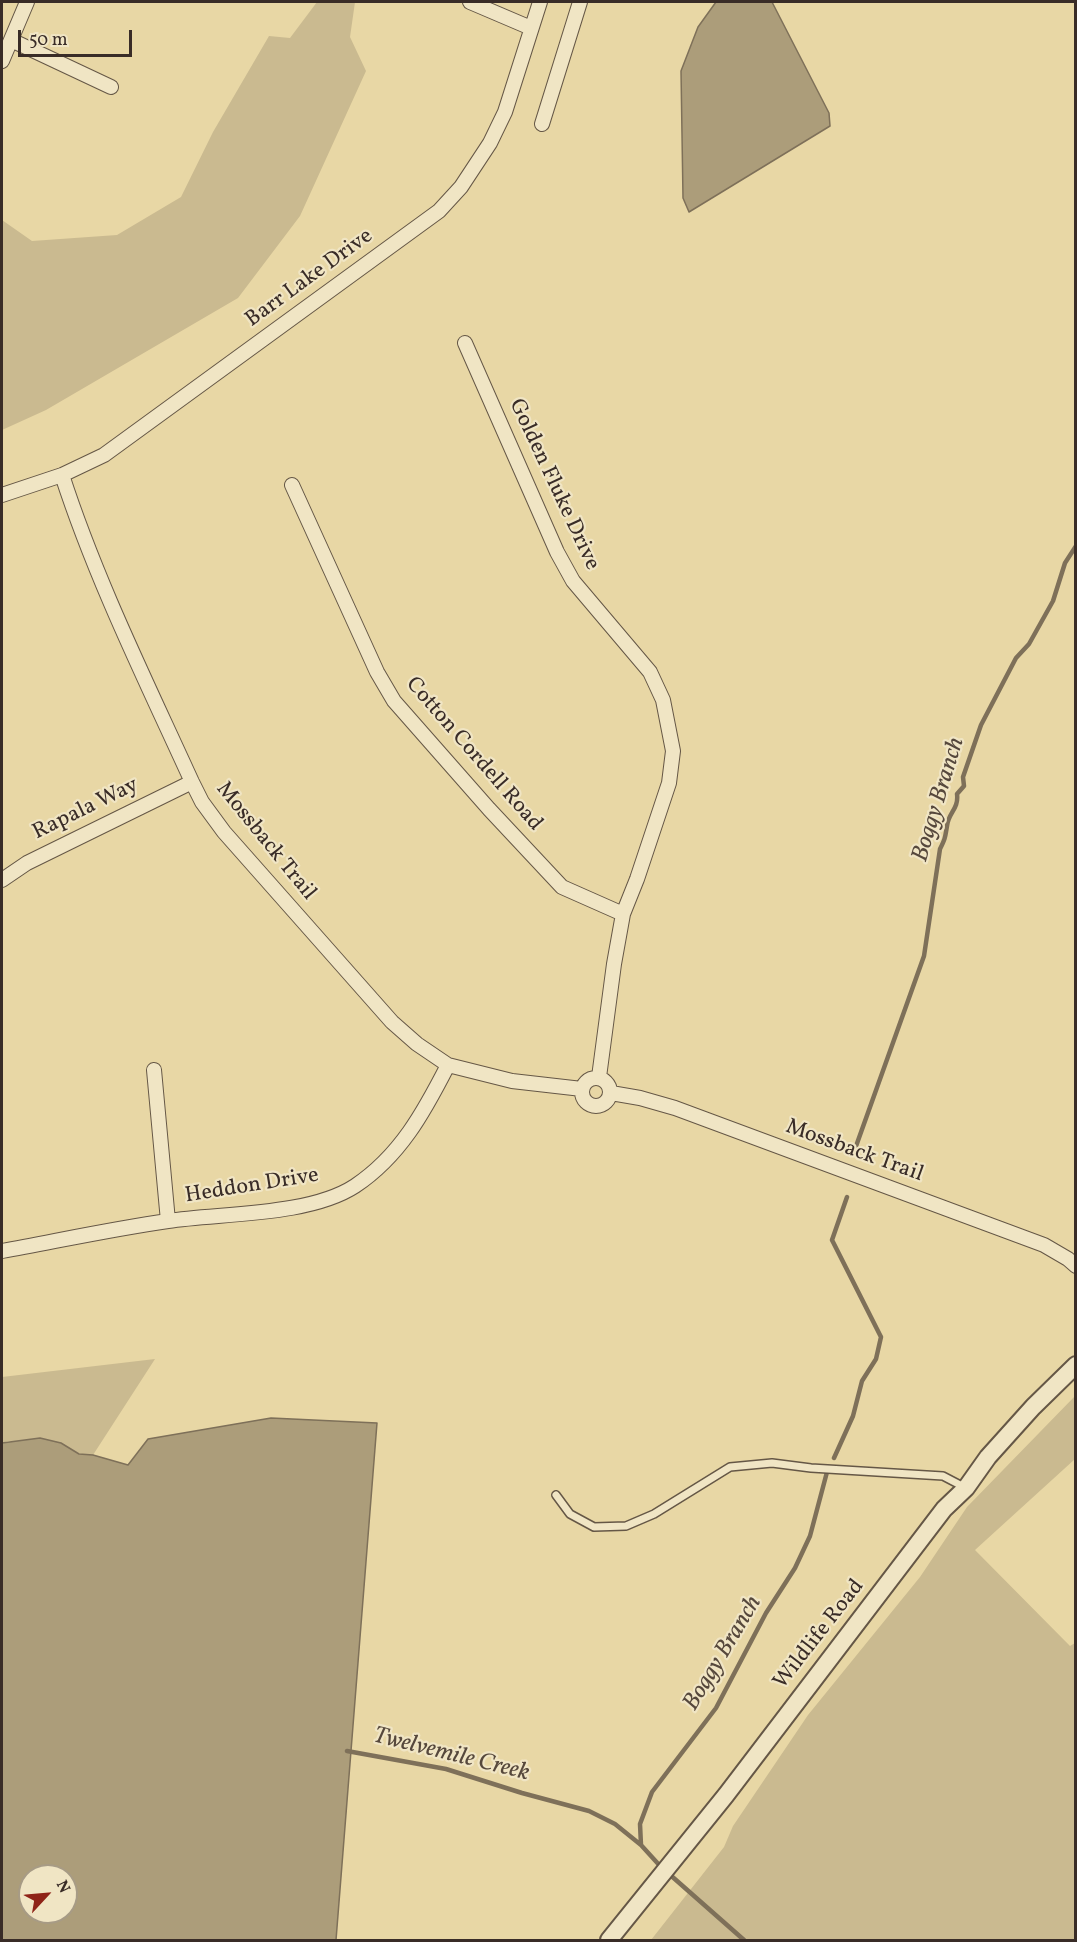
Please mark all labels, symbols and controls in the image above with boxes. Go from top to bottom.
scale bar [21,18,135,56]
text: 50 m [29,28,68,53]
street label: Barr Lake Drive [241,224,379,334]
street label: Golden Fluke Drive [502,395,604,575]
street label: Cotton Cordell Road [399,673,547,837]
water label: Boggy Branch [907,734,973,866]
street label: Rapala Way [29,773,143,847]
street label: Mossback Trail [209,778,321,906]
street label: Mossback Trail [782,1115,926,1189]
street label: Heddon Drive [183,1163,321,1211]
street label: Wildlife Road [769,1575,871,1695]
water label: Boggy Branch [678,1591,770,1717]
water label: Twelvemile Creek [370,1723,532,1789]
north arrow [18,1864,78,1924]
text: N [50,1877,75,1897]

